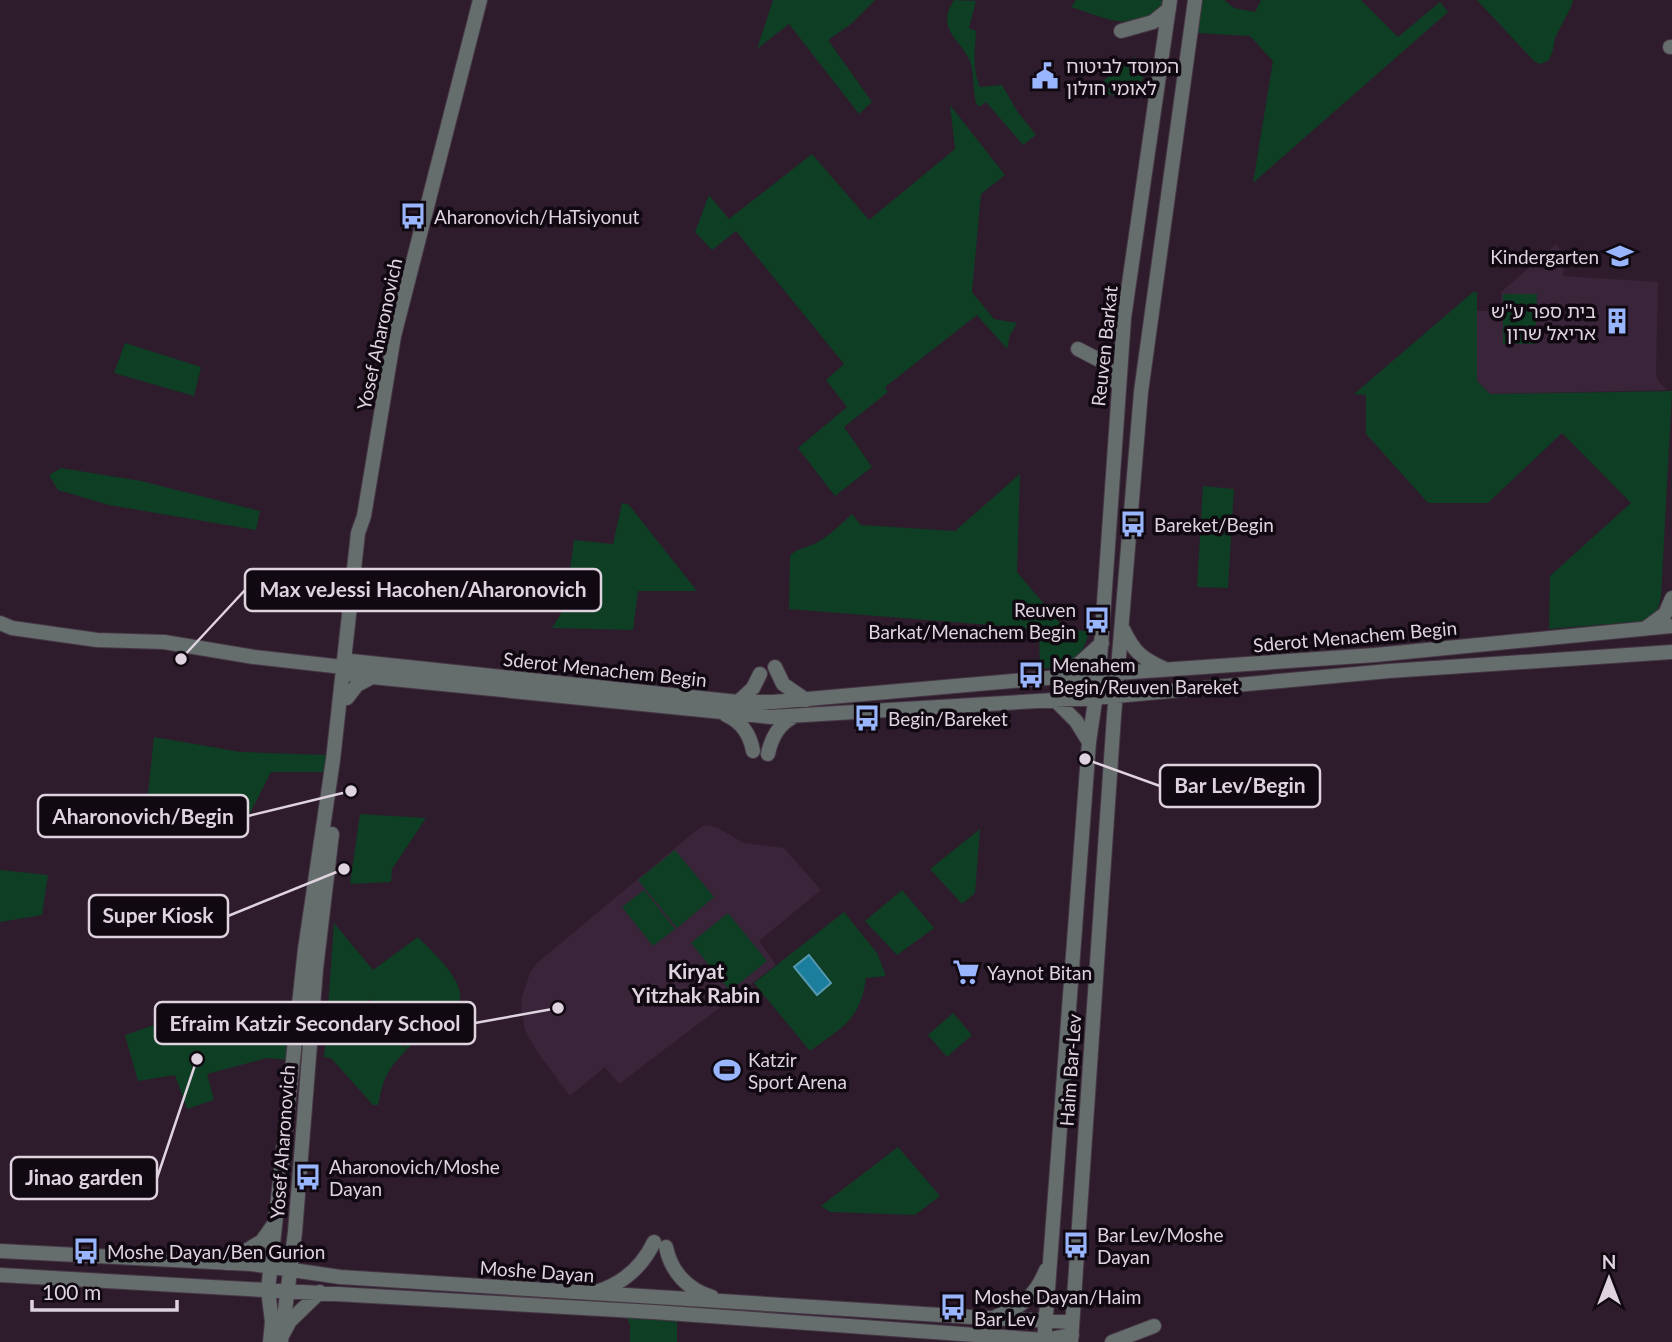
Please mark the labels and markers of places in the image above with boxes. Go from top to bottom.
place label: המוסד לביטוח לאומי חולון [1066,54,1179,99]
public building icon: המוסד לביטוח לאומי חולון [1030,61,1060,91]
bus stop icon: Aharonovich/HaTsiyonut [398,201,428,231]
place label: Aharonovich/HaTsiyonut [434,205,640,228]
school or university icon: Kindergarten [1605,241,1635,271]
place label: Kindergarten [1490,245,1599,268]
place label: בית ספר ע''ש אריאל שרון [1491,299,1596,344]
building icon: בית ספר ע''ש אריאל שרון [1602,306,1632,336]
bus stop icon: Bareket/Begin [1118,509,1148,539]
place label: Bareket/Begin [1154,513,1274,536]
callout: Max veJessi Hacohen/Aharonovich [245,569,601,611]
place label: Reuven Barkat/Menachem Begin [868,598,1076,643]
bus stop icon: Reuven Barkat/Menachem Begin [1082,605,1112,635]
place label: Menahem Begin/Reuven Bareket [1052,653,1239,698]
bus stop icon: Menahem Begin/Reuven Bareket [1016,660,1046,690]
bus stop icon: Begin/Bareket [852,703,882,733]
place label: Begin/Bareket [888,707,1008,730]
callout: Bar Lev/Begin [1160,765,1320,807]
callout: Aharonovich/Begin [38,795,248,837]
callout: Super Kiosk [89,895,228,937]
supermarket icon: Yaynot Bitan [951,957,981,987]
place label: Yaynot Bitan [987,961,1092,984]
callout: Efraim Katzir Secondary School [155,1002,475,1044]
place label: Katzir Sport Arena [748,1048,847,1093]
sports icon: Katzir Sport Arena [712,1055,742,1085]
place label: Aharonovich/Moshe Dayan [329,1155,500,1200]
callout: Jinao garden [11,1157,157,1199]
bus stop icon: Aharonovich/Moshe Dayan [293,1162,323,1192]
place label: Bar Lev/Moshe Dayan [1097,1223,1224,1268]
bus stop icon: Bar Lev/Moshe Dayan [1061,1230,1091,1260]
bus stop icon: Moshe Dayan/Ben Gurion [71,1236,101,1266]
place label: Moshe Dayan/Ben Gurion [107,1240,325,1263]
place label: Moshe Dayan/Haim Bar Lev [974,1285,1141,1330]
bus stop icon: Moshe Dayan/Haim Bar Lev [938,1292,968,1322]

